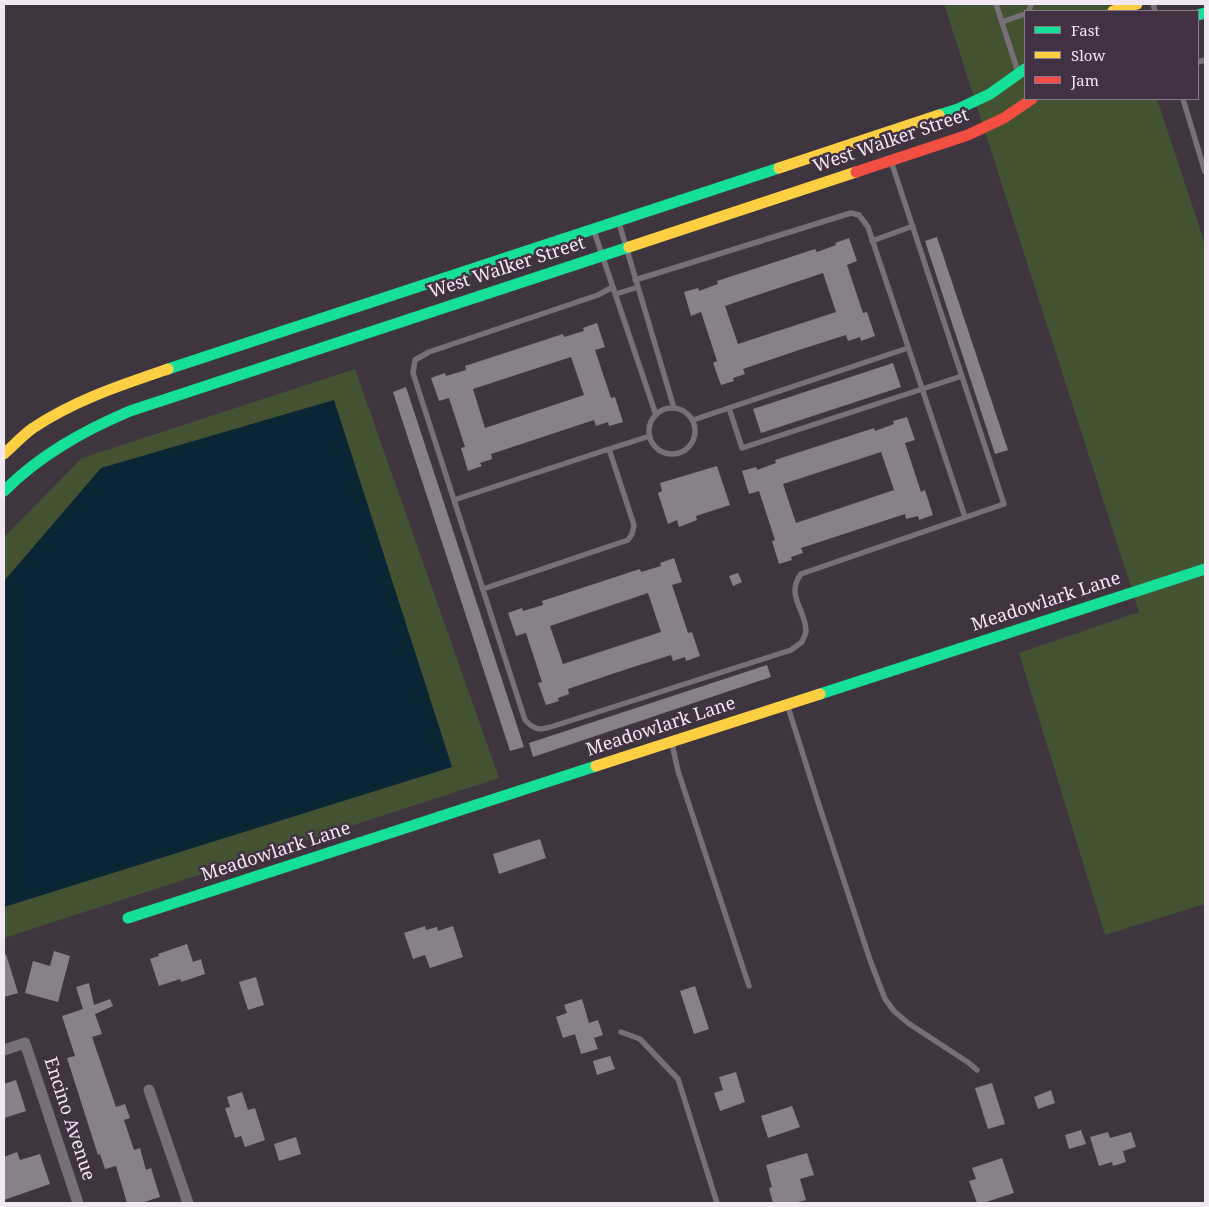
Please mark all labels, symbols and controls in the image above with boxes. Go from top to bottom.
legend [1024,10,1199,100]
text: Fast [1071,20,1100,40]
text: Slow [1071,45,1105,65]
text: Jam [1071,70,1099,90]
street label: West Walker Street [810,104,972,178]
street label: West Walker Street [426,233,588,303]
street label: Meadowlark Lane [969,568,1123,636]
street label: Meadowlark Lane [584,693,738,761]
street label: Meadowlark Lane [199,818,353,886]
street label: Encino Avenue [39,1055,99,1183]

